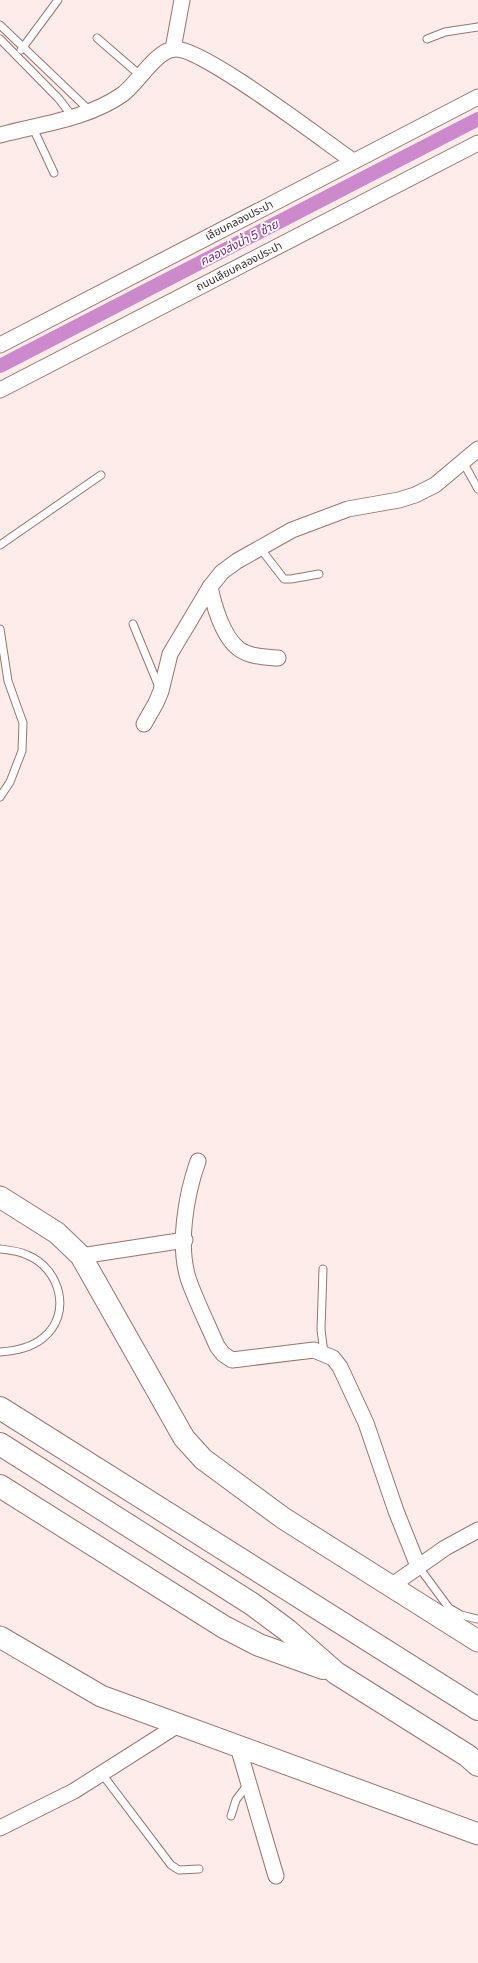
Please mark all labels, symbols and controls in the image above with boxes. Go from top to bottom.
street label: เลียบคลองประปา [203,197,275,243]
water label: คลองส่งน้ำ 5 ซ้าย [197,215,281,269]
street label: ถนนเลียบคลองประปา [194,238,284,294]

